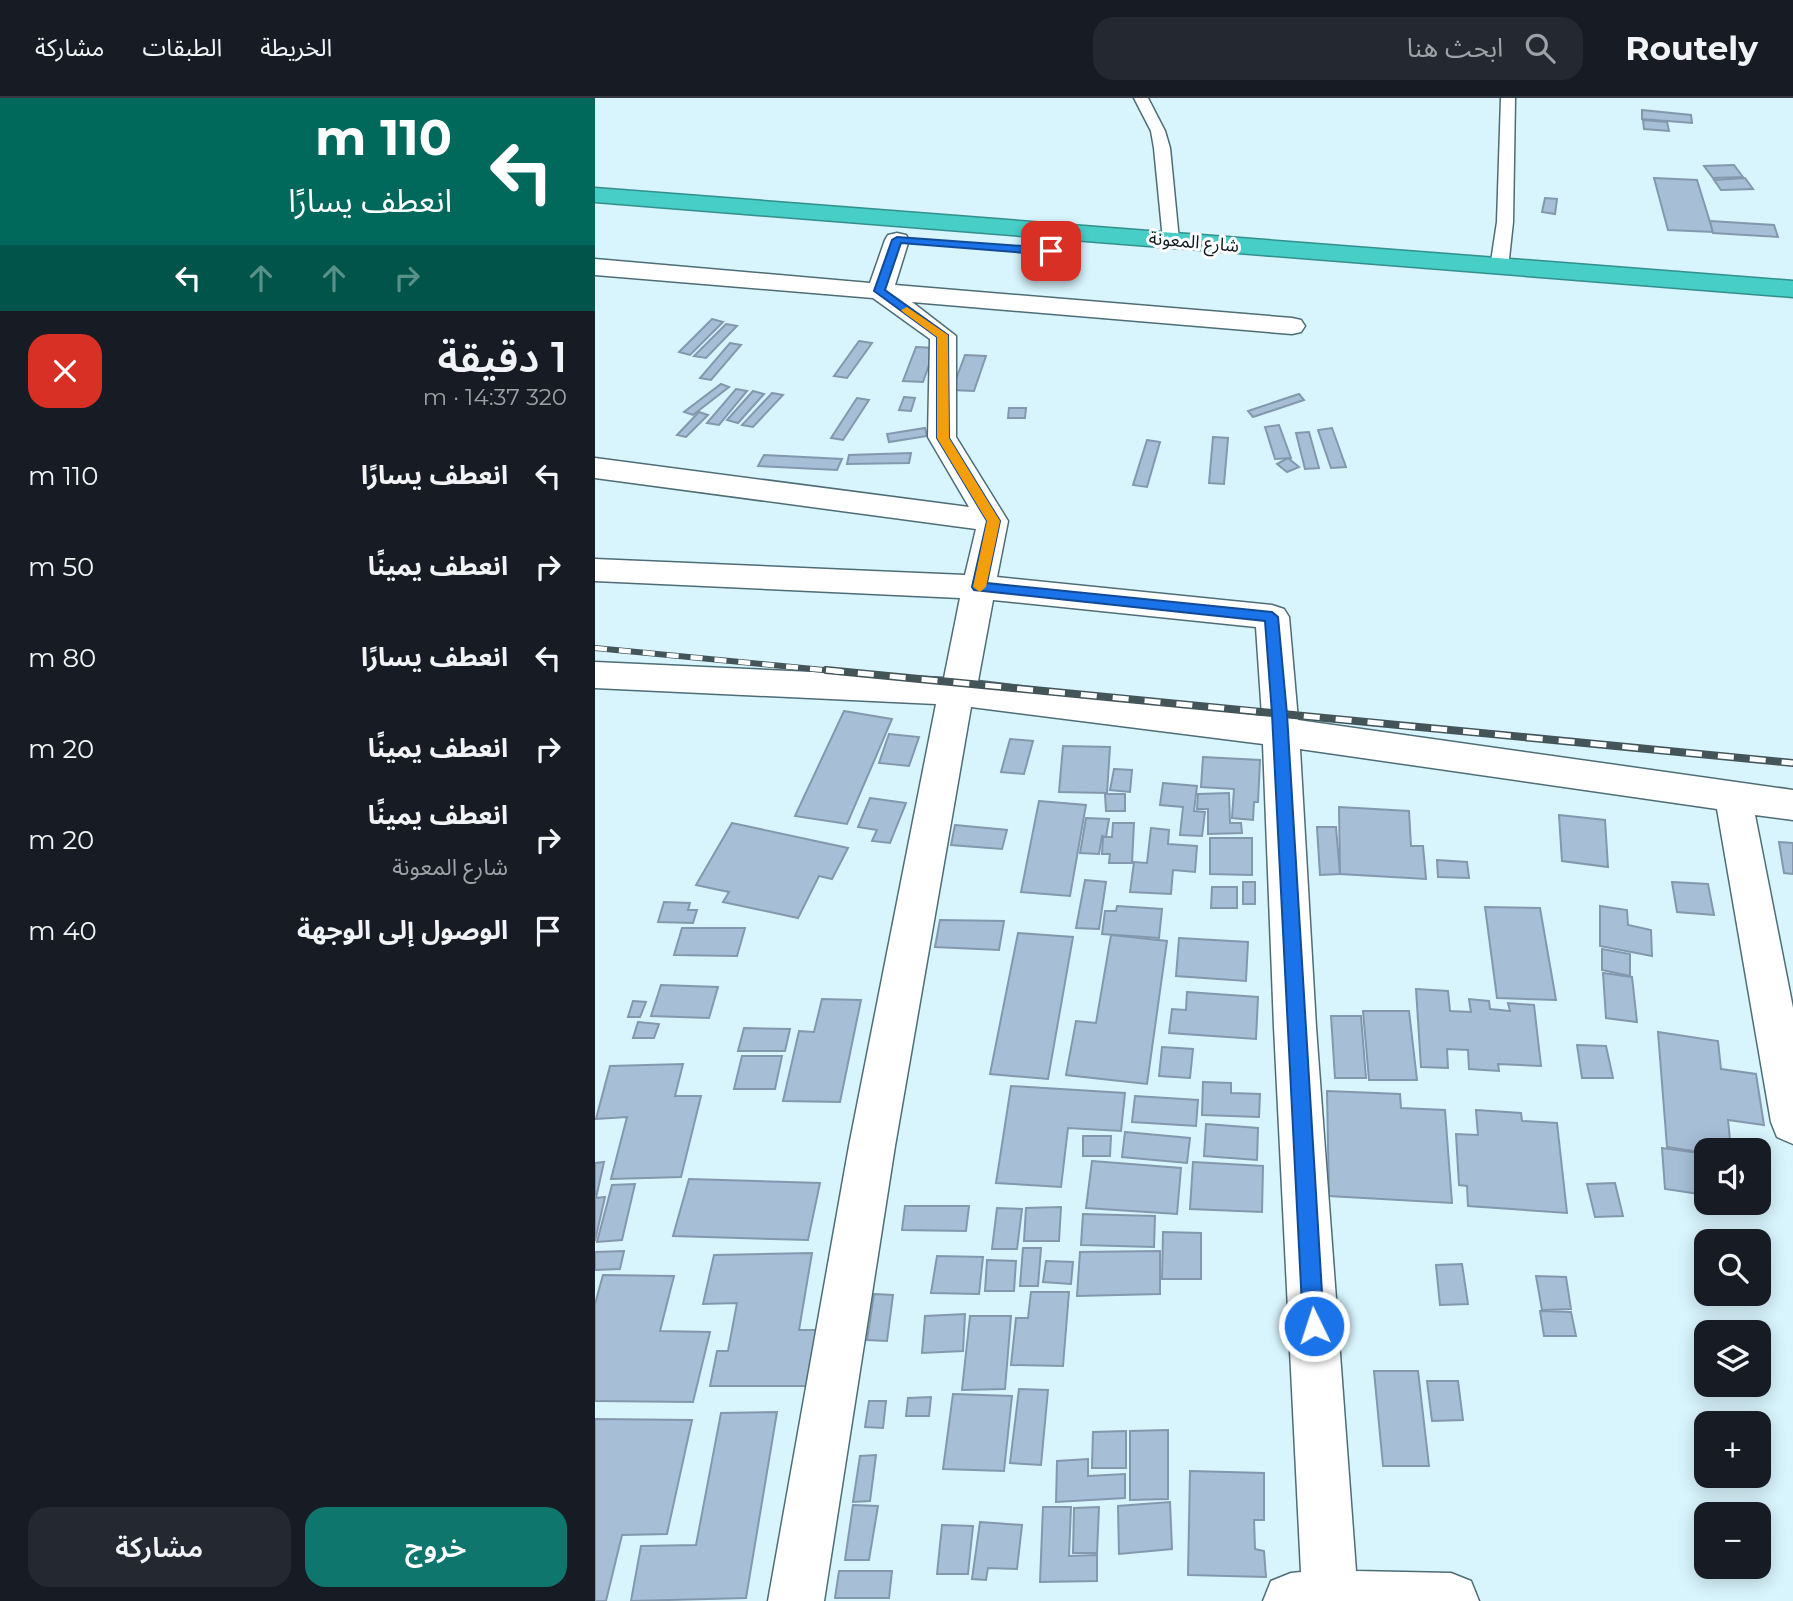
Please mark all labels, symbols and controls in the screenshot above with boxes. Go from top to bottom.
search box [1093,17,1583,80]
text: Routely [1625,28,1758,68]
icon: search [1521,29,1559,67]
text: ابحث هنا [1407,32,1503,64]
text: مشاركة [35,33,104,62]
text: الطبقات [142,33,222,62]
text: الخريطة [260,33,332,62]
text: 110 m [315,108,452,167]
icon: left [476,126,567,217]
text: انعطف يسارًا [288,181,452,220]
pin [1021,221,1081,281]
street label: شارع المعونة [1148,227,1240,260]
icon: arrive [1032,232,1070,270]
icon: left [169,259,207,297]
icon: ahead [242,259,280,297]
icon: ahead [315,259,353,297]
icon: right [388,259,426,297]
text: 1 دقيقة [438,331,567,383]
button: close [28,334,102,408]
text: 320 m · 14:37 [423,383,567,411]
icon: left [529,457,567,495]
text: انعطف يسارًا [361,459,508,491]
text: 110 m [28,460,98,492]
icon: right [529,548,567,586]
text: انعطف يمينًا [368,550,508,582]
text: 50 m [28,551,94,583]
icon: left [529,639,567,677]
text: انعطف يسارًا [361,641,508,673]
text: 80 m [28,642,96,674]
icon: right [529,730,567,768]
text: انعطف يمينًا [368,732,508,764]
text: 20 m [28,733,94,765]
text: انعطف يمينًا [368,799,508,831]
icon: right [529,821,567,859]
text: 20 m [28,824,94,856]
text: شارع المعونة [392,853,508,881]
icon: arrive [529,912,567,950]
text: الوصول إلى الوجهة [297,914,508,946]
text: 40 m [28,915,97,947]
map controls [1694,1138,1771,1579]
button: sound [1694,1138,1771,1215]
button: search [1694,1229,1771,1306]
position arrow [1277,1289,1351,1363]
button: layers [1694,1320,1771,1397]
button: + [1694,1411,1771,1488]
button: − [1694,1502,1771,1579]
button: مشاركة [28,1507,291,1587]
button: خروج [305,1507,567,1587]

